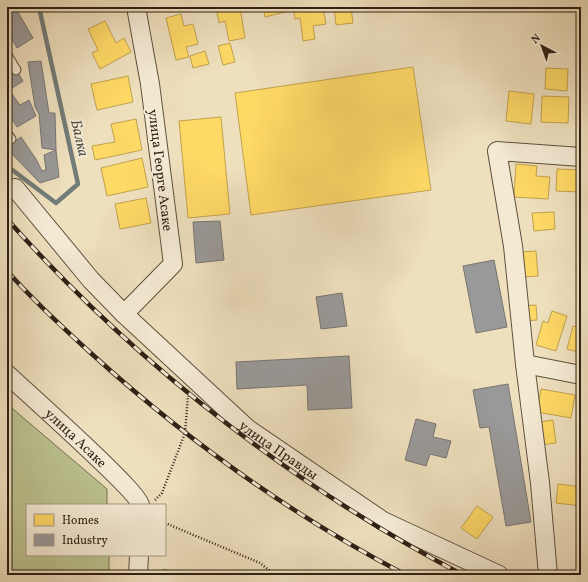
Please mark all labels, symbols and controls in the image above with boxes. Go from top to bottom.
north arrow [522,26,562,66]
text: N [528,31,544,48]
street label: улица Георге Асаке [143,108,176,233]
water label: Балка [64,118,93,159]
street label: улица Асаке [40,405,111,473]
street label: улица Правды [234,417,321,485]
legend [26,504,166,556]
text: Homes [62,513,99,529]
text: Industry [62,533,108,549]

